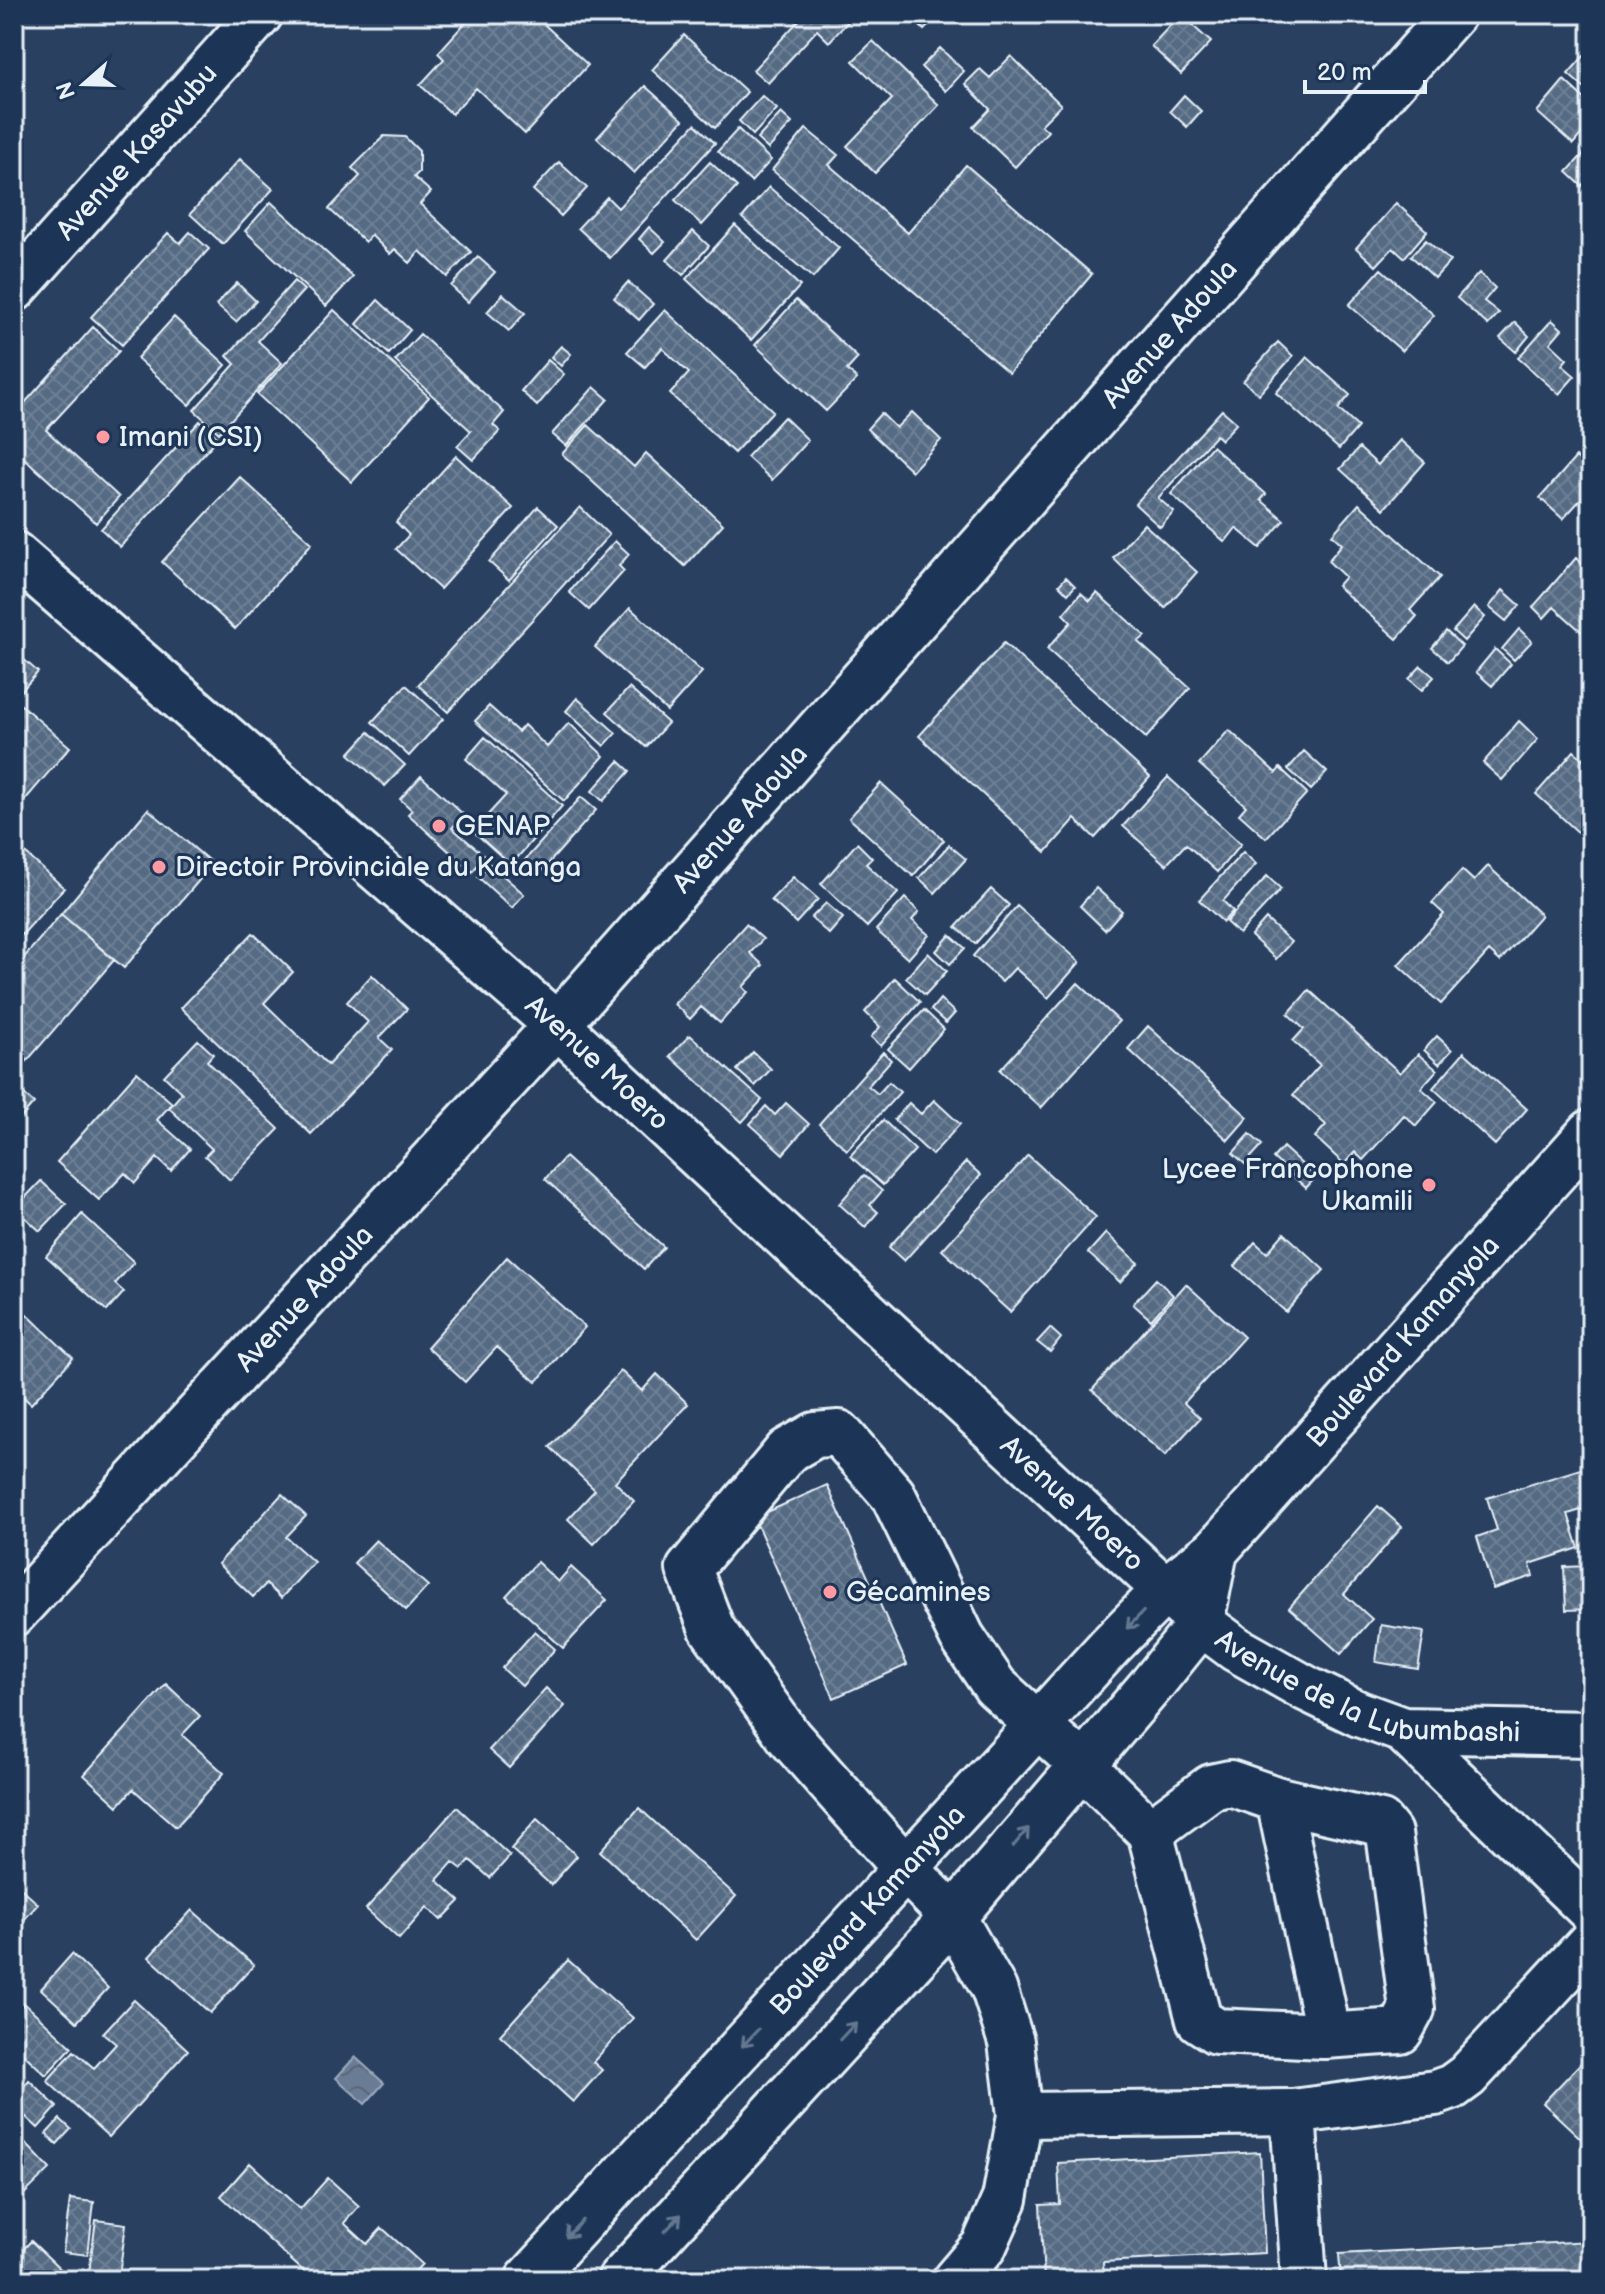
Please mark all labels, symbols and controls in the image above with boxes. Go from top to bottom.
north arrow [44,44,124,124]
scale bar [1305,44,1425,94]
street label: Avenue Kasavubu [49,57,224,247]
text: 20 m [1317,58,1372,87]
text: N [51,78,82,103]
street label: Avenue Adoula [1095,253,1244,415]
place label: Imani (CSI) [119,421,263,454]
marker: Imani (CSI) [94,428,112,446]
street label: Avenue Adoula [665,738,814,900]
place label: GENAP [455,810,551,843]
marker: GENAP [430,817,448,835]
place label: Directoir Provinciale du Katanga [175,851,581,884]
marker: Directoir Provinciale du Katanga [150,858,168,876]
street label: Avenue Moero [518,989,676,1137]
place label: Lycee Francophone Ukamili [1162,1153,1413,1218]
marker: Lycee Francophone Ukamili [1420,1176,1438,1194]
street label: Avenue Adoula [229,1219,380,1379]
street label: Boulevard Kamanyola [1299,1229,1507,1454]
street label: Avenue Moero [994,1429,1151,1578]
place label: Gécamines [846,1576,991,1609]
marker: Gécamines [821,1583,839,1601]
one-way arrow [1126,1610,1145,1630]
street label: Avenue de la Lubumbashi [1209,1623,1521,1749]
street label: Boulevard Kamanyola [763,1798,972,2022]
one-way arrow [1012,1827,1030,1847]
one-way arrow [839,2021,858,2041]
one-way arrow [741,2028,760,2048]
one-way arrow [663,2213,681,2233]
one-way arrow [566,2219,584,2239]

